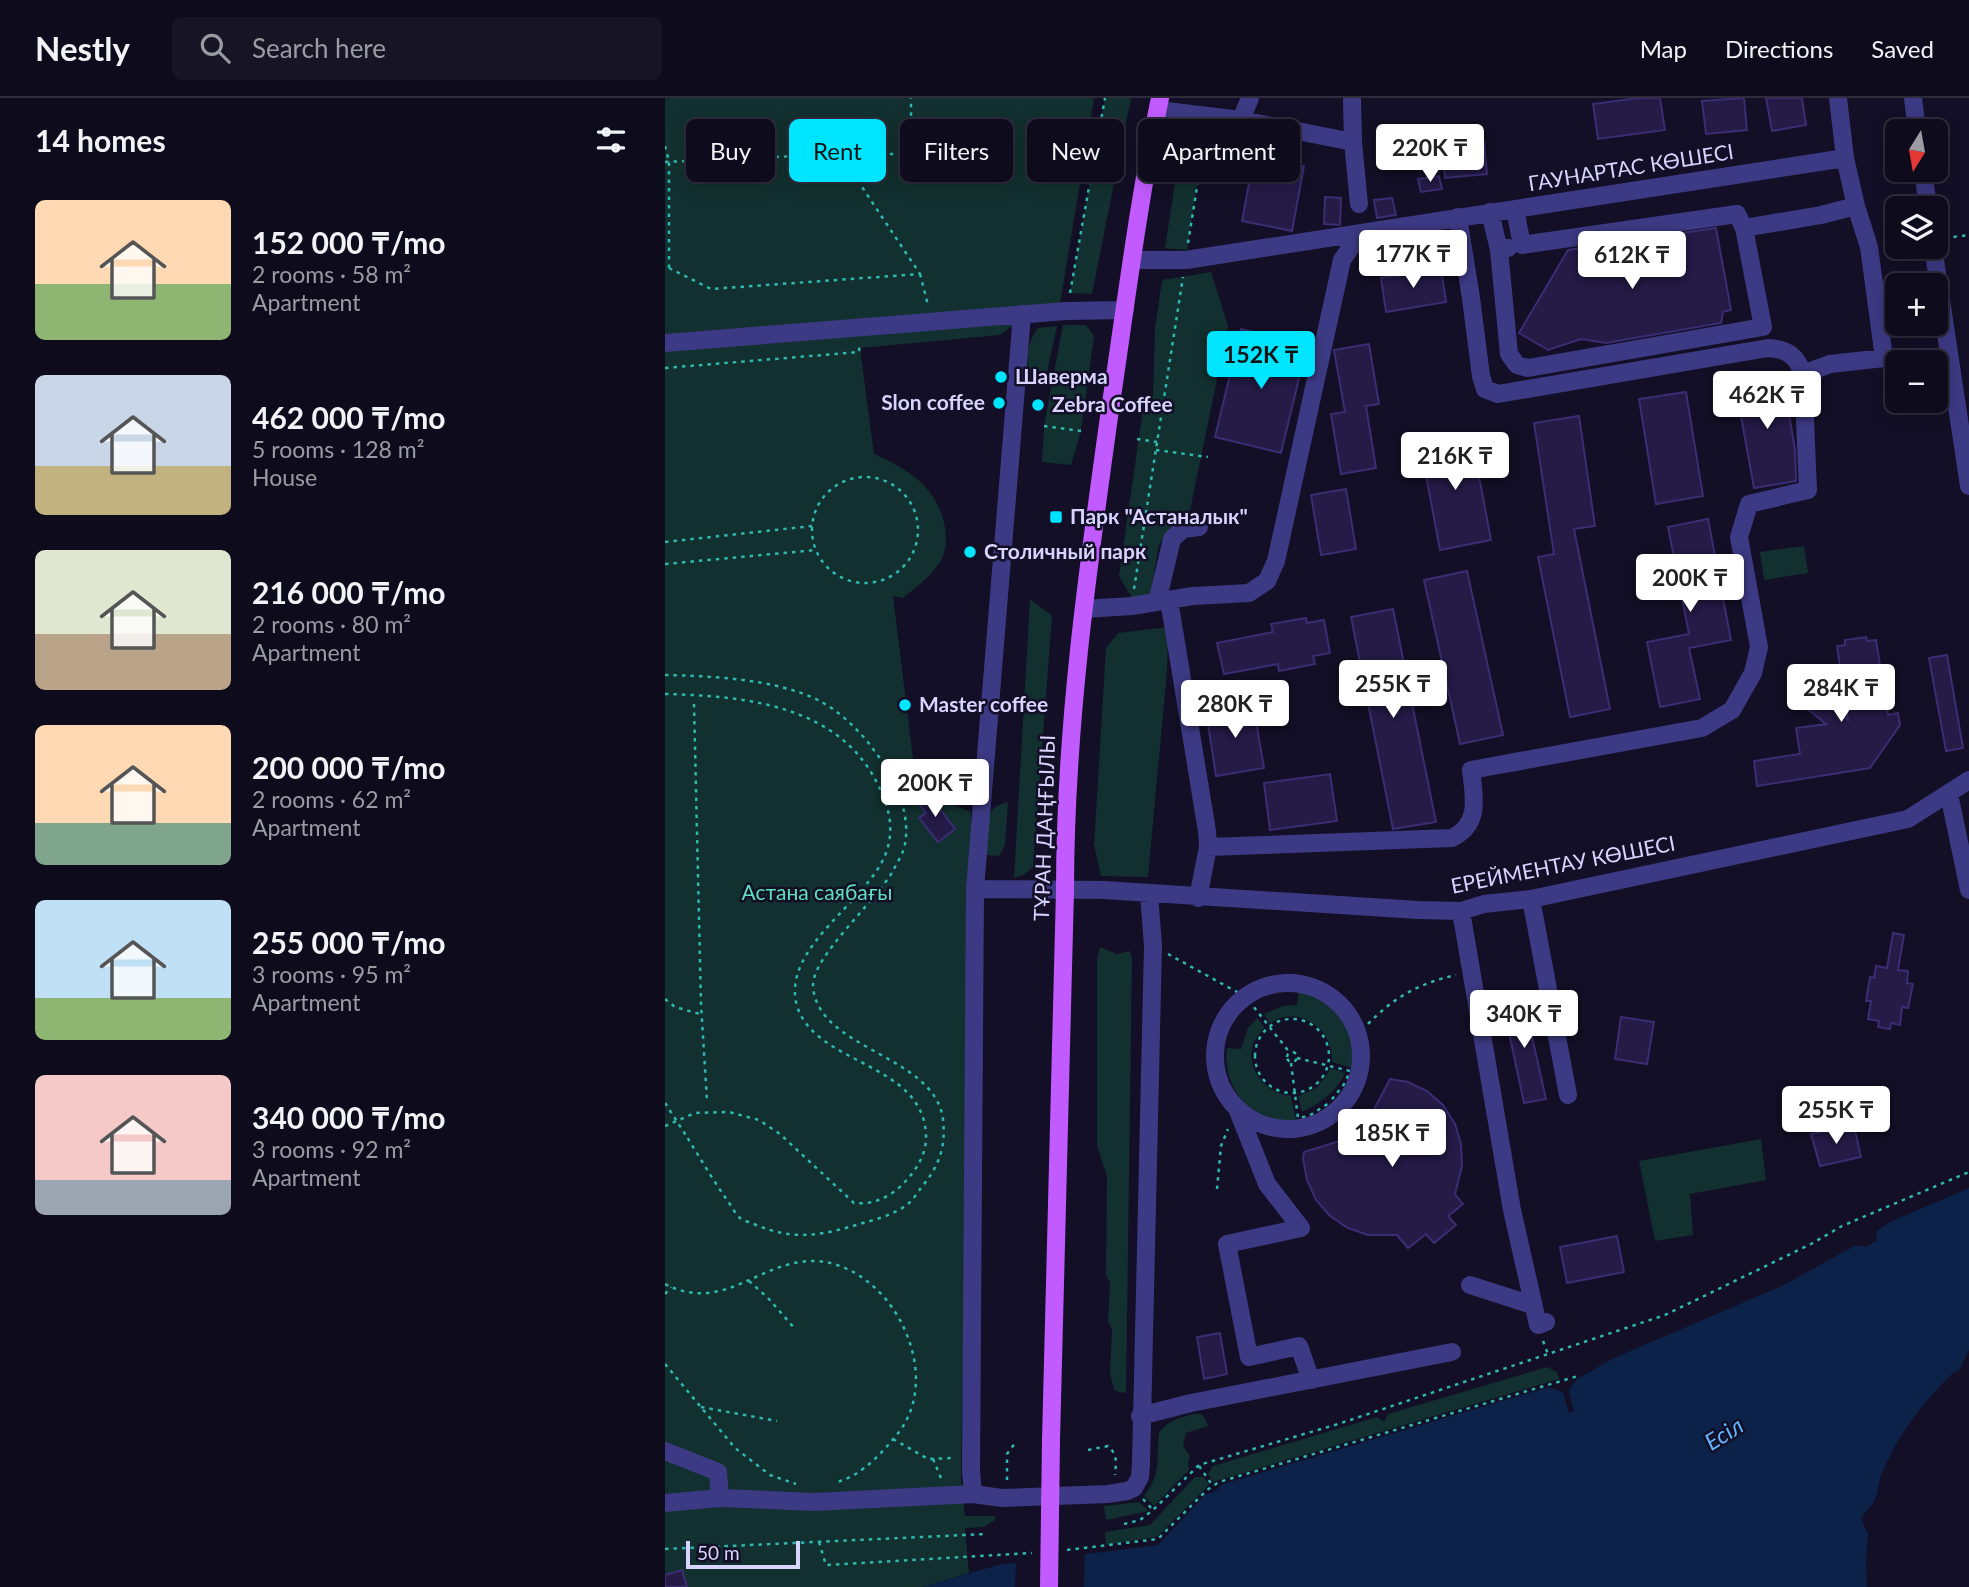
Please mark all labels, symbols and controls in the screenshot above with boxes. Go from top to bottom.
search box [172,17,662,80]
text: Nestly [35,28,130,68]
icon: search [196,29,234,67]
text: Search here [252,32,386,64]
text: Map [1640,34,1687,63]
text: Directions [1725,34,1833,63]
text: Saved [1871,34,1934,63]
chip: Buy [686,119,775,182]
chip: Rent [789,119,886,182]
chip: Filters [900,119,1013,182]
chip: New [1027,119,1124,182]
chip: Apartment [1138,119,1300,182]
north arrow [1885,119,1948,182]
map controls [1885,119,1948,413]
icon: filters [592,121,630,159]
text: 14 homes [35,122,166,158]
pin: 220K ₸ [1373,125,1487,184]
text: 220K ₸ [1392,133,1468,161]
street label: ГАУHАРТАС КӨШЕСІ [1526,138,1735,195]
button: layers [1885,196,1948,259]
text: 152 000 ₸/mo [252,224,446,260]
icon: home [91,228,175,312]
pin: 177K ₸ [1356,230,1470,290]
pin: 612K ₸ [1575,232,1689,291]
text: 177K ₸ [1375,239,1451,267]
text: 612K ₸ [1594,240,1670,268]
text: 2 rooms · 58 m² [252,260,411,288]
button: + [1885,273,1948,336]
text: Apartment [252,288,360,316]
pin: 152K ₸ [1204,331,1318,391]
text: 152K ₸ [1223,340,1299,368]
button: − [1885,350,1948,413]
place label: Шаверма [1015,363,1108,388]
marker: Шаверма [993,369,1009,385]
pin: 462K ₸ [1710,372,1824,431]
text: 462K ₸ [1729,380,1805,408]
place label: Slon coffee [881,389,985,414]
place label: Zebra Coffee [1052,391,1173,416]
marker: Slon coffee [991,395,1007,411]
marker: Zebra Coffee [1030,397,1046,413]
text: 462 000 ₸/mo [252,399,446,435]
icon: home [91,403,175,487]
pin: 216K ₸ [1398,432,1512,492]
text: 5 rooms · 128 m² [252,435,424,463]
text: 216K ₸ [1417,441,1493,469]
text: House [252,463,317,491]
place label: Парк "Астаналык" [1070,503,1248,528]
marker: Парк "Астаналык" [1048,509,1064,525]
place label: Столичный парк [984,538,1147,563]
marker: Столичный парк [962,544,978,560]
pin: 200K ₸ [1633,554,1747,614]
text: 200K ₸ [1652,563,1728,591]
text: 216 000 ₸/mo [252,574,446,610]
icon: home [91,578,175,662]
text: 2 rooms · 80 m² [252,610,411,638]
text: Apartment [252,638,360,666]
pin: 255K ₸ [1336,660,1450,720]
pin: 284K ₸ [1784,664,1898,724]
text: 255K ₸ [1355,669,1431,697]
text: 284K ₸ [1803,673,1879,701]
pin: 280K ₸ [1178,680,1292,740]
text: 280K ₸ [1197,689,1273,717]
place label: Master coffee [919,691,1048,716]
marker: Master coffee [897,697,913,713]
street label: ТҰРАН ДАҢҒЫЛЫ [1028,734,1059,921]
text: 200 000 ₸/mo [252,749,446,785]
icon: home [91,753,175,837]
pin: 200K ₸ [878,760,992,819]
text: 200K ₸ [897,768,973,796]
text: 2 rooms · 62 m² [252,785,411,813]
text: Apartment [252,813,360,841]
street label: ЕРЕЙМЕНТАУ КӨШЕСІ [1448,829,1677,898]
park label: Астана саябағы [742,879,892,904]
text: 255 000 ₸/mo [252,924,446,960]
icon: home [91,928,175,1012]
text: 3 rooms · 95 m² [252,960,411,988]
text: Apartment [252,988,360,1016]
pin: 340K ₸ [1467,990,1581,1050]
text: 340K ₸ [1486,999,1562,1027]
pin: 255K ₸ [1779,1086,1893,1146]
text: 255K ₸ [1798,1095,1874,1123]
text: 340 000 ₸/mo [252,1099,446,1135]
icon: home [91,1103,175,1187]
pin: 185K ₸ [1335,1110,1449,1169]
text: 185K ₸ [1354,1118,1430,1146]
text: 3 rooms · 92 m² [252,1135,411,1163]
text: Apartment [252,1163,360,1191]
water label: Есіл [1699,1411,1748,1456]
scale bar [686,1538,800,1570]
text: 50 m [697,1541,740,1564]

